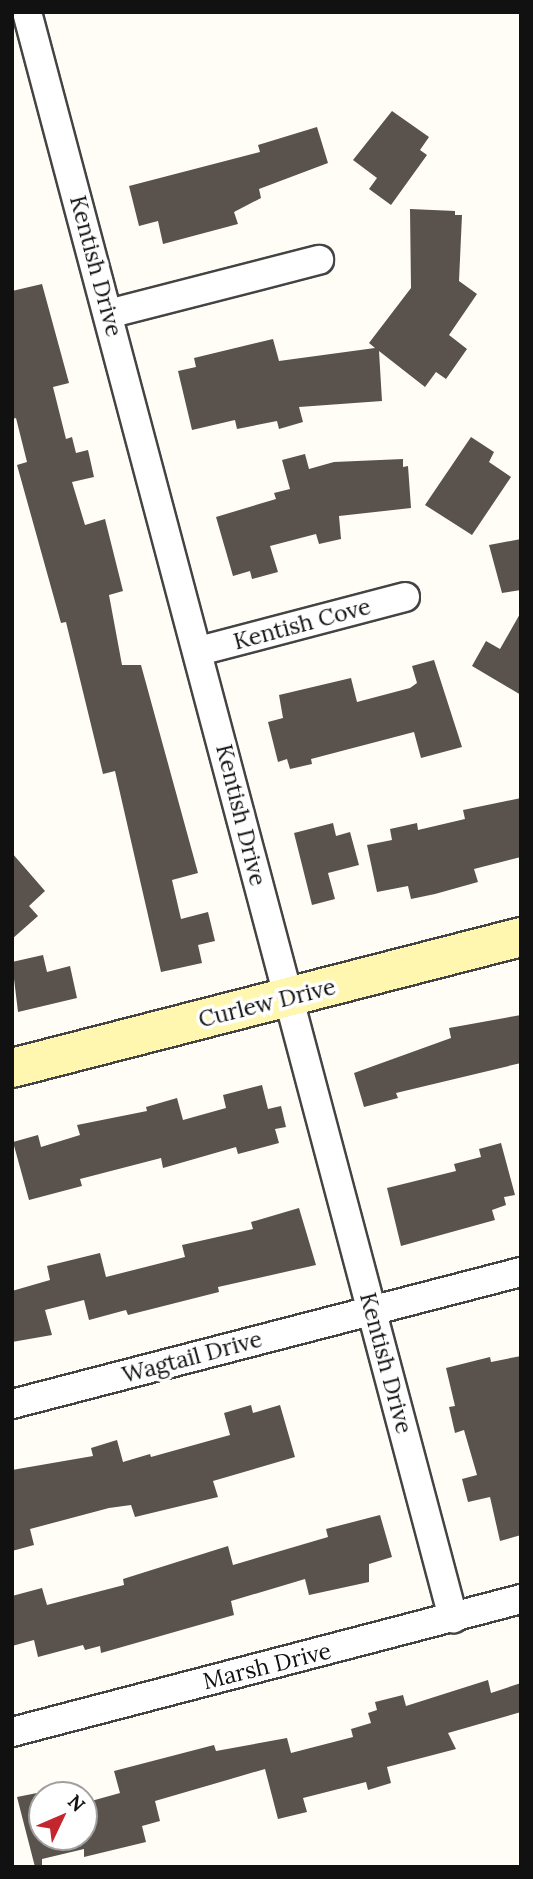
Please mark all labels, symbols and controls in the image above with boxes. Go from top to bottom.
street label: Kentish Drive [64,192,128,340]
street label: Kentish Cove [230,592,374,656]
street label: Kentish Drive [210,741,272,889]
street label: Curlew Drive [196,973,338,1033]
street label: Kentish Drive [354,1289,418,1437]
street label: Wagtail Drive [119,1325,265,1389]
street label: Marsh Drive [200,1637,334,1695]
north arrow [28,1781,98,1851]
text: N [63,1789,90,1816]

